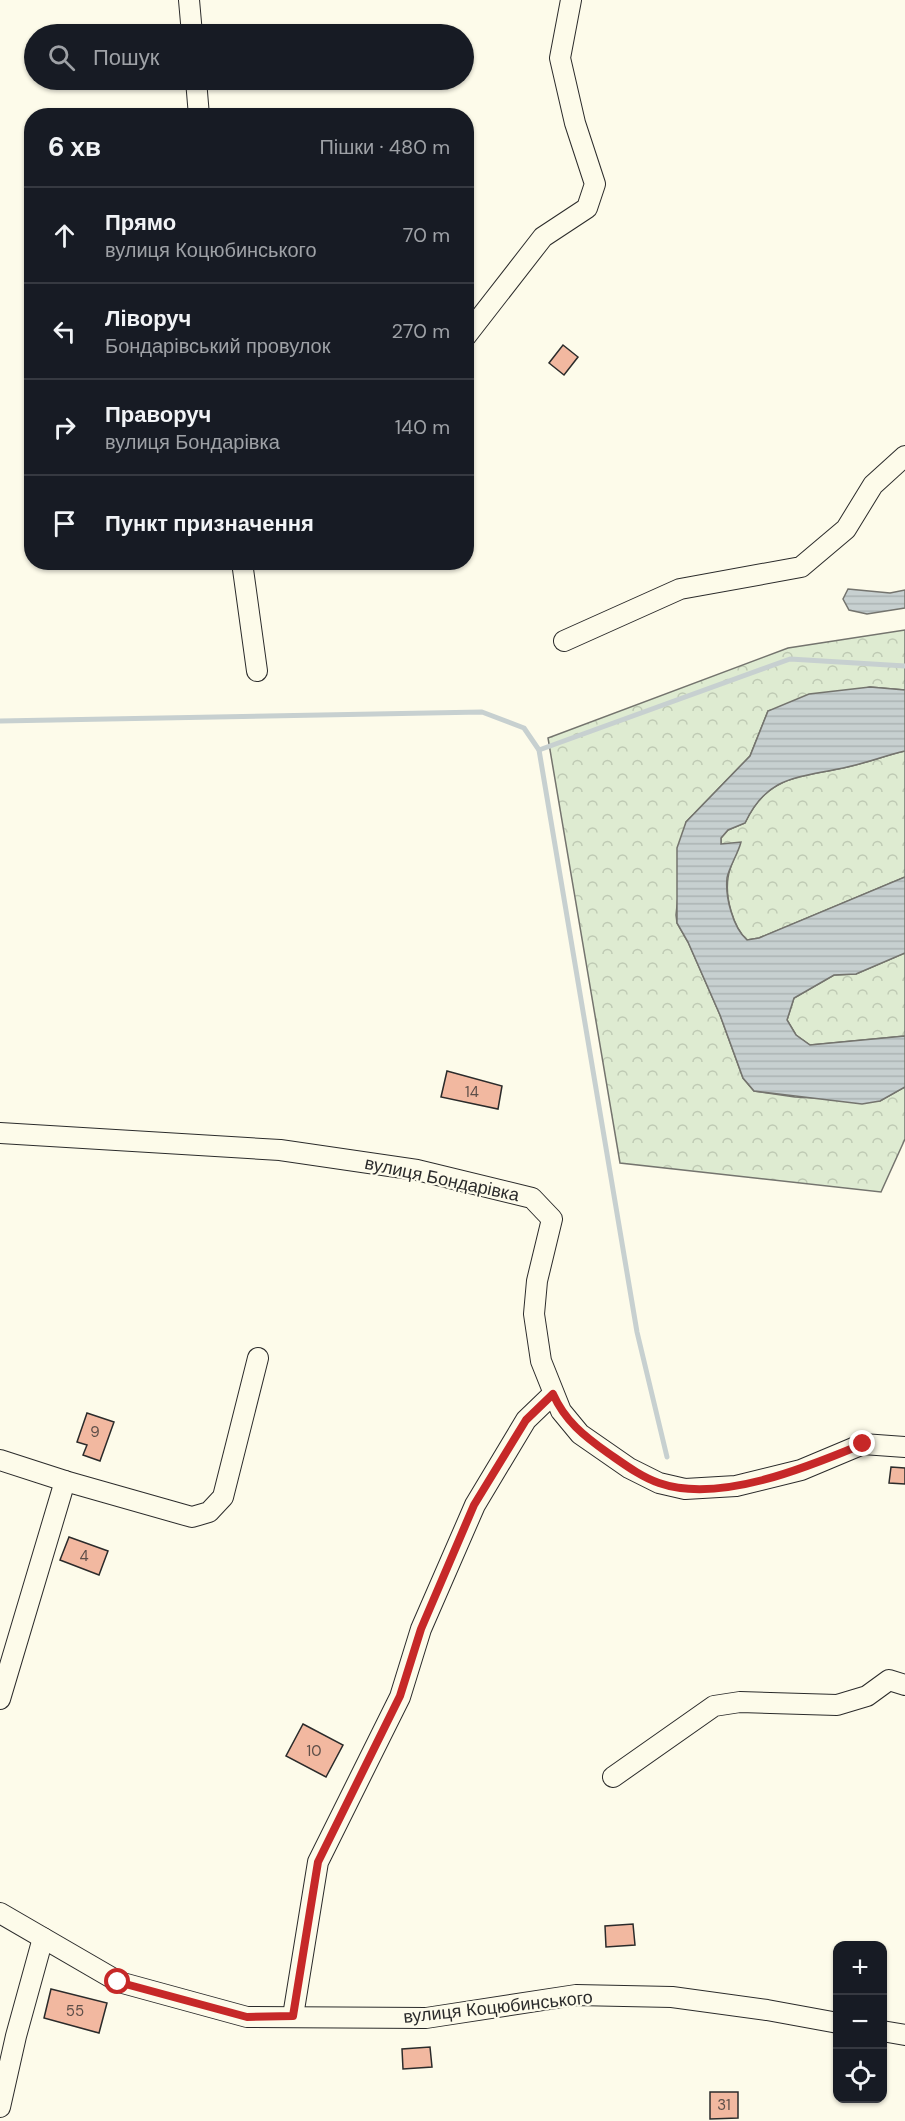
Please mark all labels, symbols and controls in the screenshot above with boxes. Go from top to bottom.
search box [24,24,474,90]
icon: search [45,41,78,74]
text: Пошук [93,43,159,72]
text: 6 хв [48,130,101,164]
text: Пішки · 480 m [319,134,450,160]
text: Прямо [105,208,176,237]
icon: ahead [48,219,81,252]
text: 70 m [403,222,450,248]
text: вулиця Коцюбинського [105,237,317,263]
text: Ліворуч [105,304,191,333]
icon: left [48,315,81,348]
text: 270 m [392,318,450,344]
text: Бондарівський провулок [105,333,330,359]
text: Праворуч [105,400,211,429]
icon: right [48,411,81,444]
text: 140 m [395,414,450,440]
text: вулиця Бондарівка [105,429,280,455]
icon: arrive [48,507,81,540]
text: Пункт призначення [105,509,314,538]
house number: 14 [465,1082,479,1102]
street label: вулиця Бондарівка [363,1151,522,1207]
house number: 9 [90,1422,100,1442]
route end [849,1430,875,1456]
house number: 4 [79,1546,89,1566]
house number: 10 [307,1741,321,1761]
map controls [833,1941,887,2103]
button: + [833,1941,887,1995]
route start [104,1968,130,1994]
street label: вулиця Коцюбинського [402,1985,594,2029]
button: − [833,1995,887,2049]
house number: 55 [66,2001,84,2021]
button: locate [833,2049,887,2103]
house number: 31 [717,2095,731,2115]

